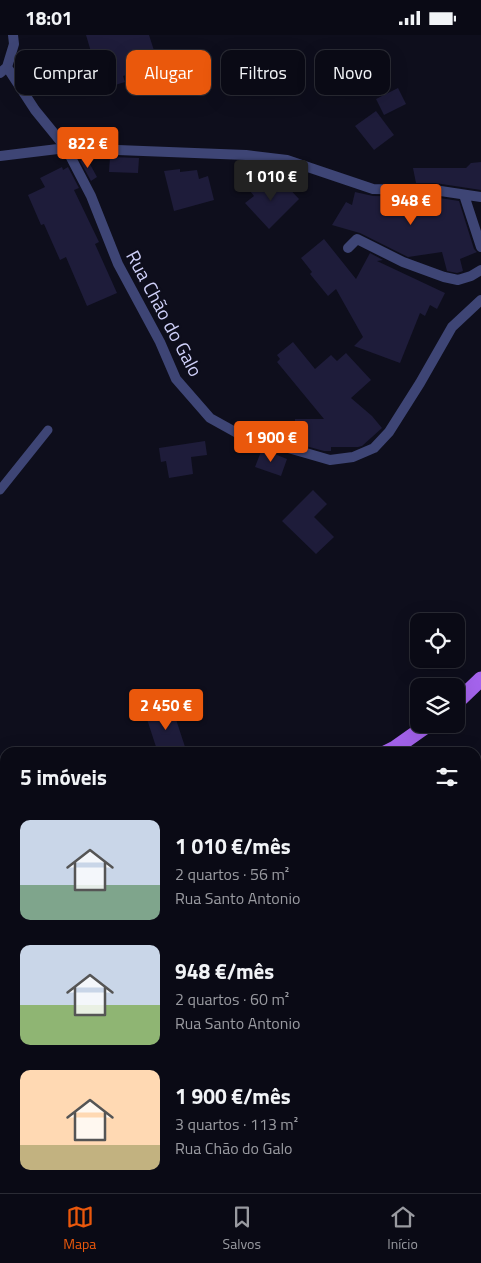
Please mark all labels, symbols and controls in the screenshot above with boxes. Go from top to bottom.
text: 18:01 [25,3,72,32]
chip: Comprar [15,50,116,95]
chip: Alugar [126,50,211,95]
chip: Filtros [221,50,305,95]
chip: Novo [315,50,390,95]
pin: 822 € [53,127,123,169]
text: 822 € [68,131,108,155]
pin: 1 010 € [225,159,317,202]
text: 1 010 € [245,164,297,188]
pin: 948 € [376,183,446,226]
text: 948 € [391,188,431,212]
street label: Rua Chão do Galo [119,245,211,381]
pin: 1 900 € [225,421,317,463]
text: 1 900 € [245,425,297,449]
map controls [410,613,465,733]
button: locate [410,613,465,668]
button: layers [410,678,465,733]
pin: 2 450 € [120,689,212,731]
text: 2 450 € [140,693,192,717]
text: 5 imóveis [20,761,107,793]
icon: filters [433,763,461,791]
text: 1 010 €/mês [175,830,291,862]
icon: home [60,840,120,900]
text: 2 quartos · 56 m² [175,862,289,886]
text: Rua Santo Antonio [175,886,300,910]
text: 948 €/mês [175,955,274,987]
icon: home [60,965,120,1025]
text: 2 quartos · 60 m² [175,987,289,1011]
text: Rua Santo Antonio [175,1011,300,1035]
text: 1 900 €/mês [175,1080,291,1112]
icon: home [60,1090,120,1150]
text: 3 quartos · 113 m² [175,1112,298,1136]
text: Rua Chão do Galo [175,1136,293,1160]
tab: Mapa [63,1203,96,1254]
tab: Salvos [223,1203,261,1254]
tab: Início [387,1203,418,1254]

